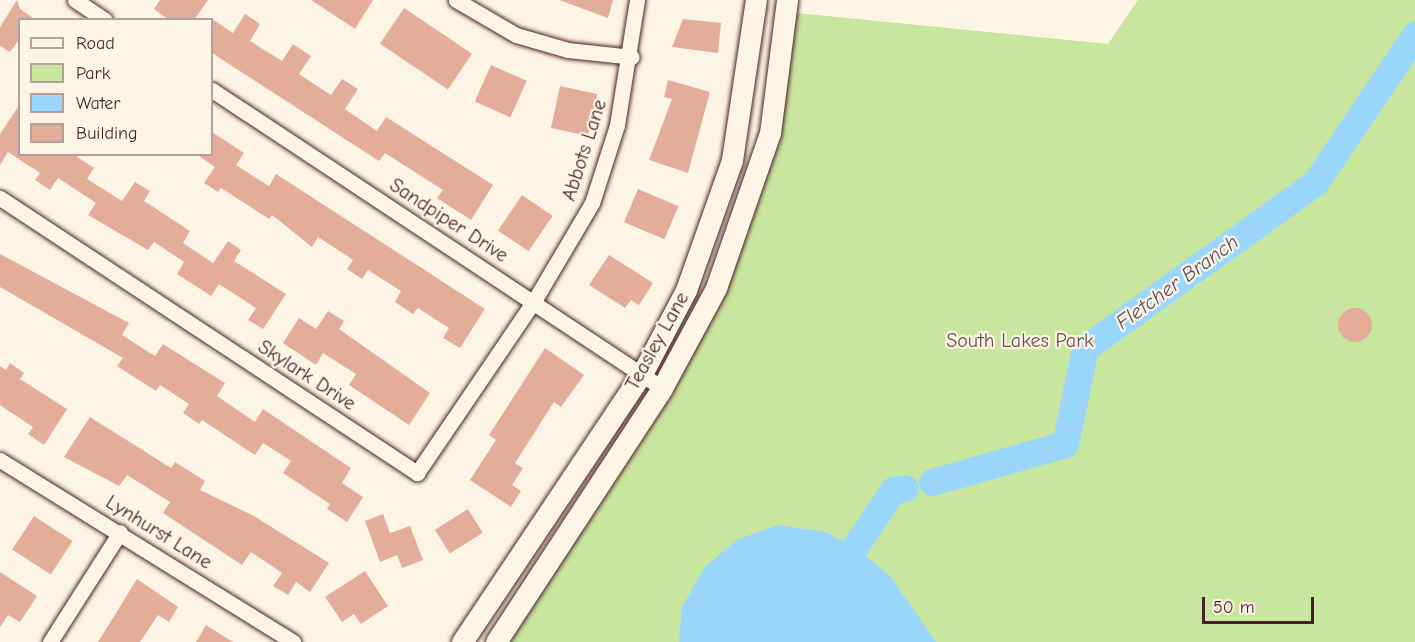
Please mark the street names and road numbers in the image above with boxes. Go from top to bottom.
street label: Abbots Lane [556,96,612,204]
street label: Sandpiper Drive [385,173,513,267]
street label: Teasley Lane [620,288,694,394]
street label: Skylark Drive [254,335,360,415]
street label: Lynhurst Lane [101,490,217,574]

